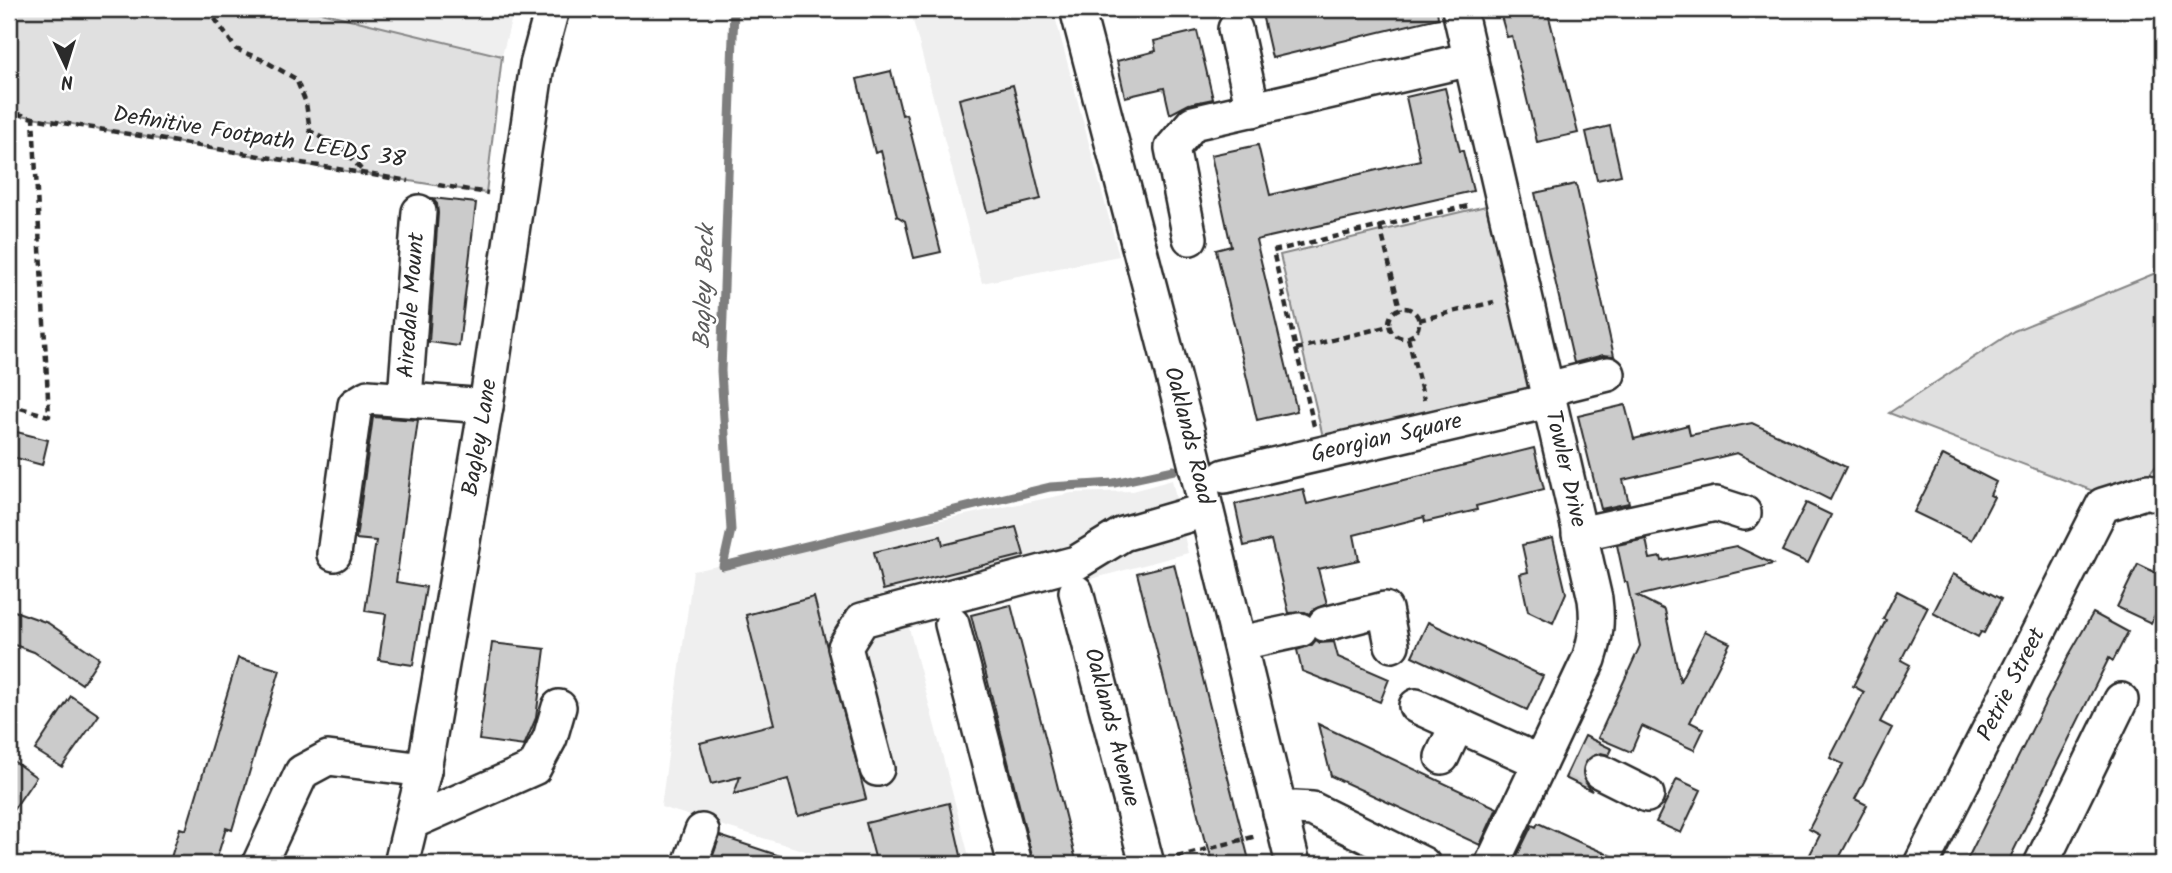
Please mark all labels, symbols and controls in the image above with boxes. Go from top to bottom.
north arrow [32,32,102,102]
text: N [60,66,74,96]
street label: Definitive Footpath LEEDS 38 [110,97,408,179]
water label: Bagley Beck [683,221,727,349]
street label: Airedale Mount [389,230,435,379]
street label: Oaklands Road [1153,363,1223,509]
street label: Bagley Lane [453,376,508,499]
street label: Georgian Square [1308,404,1466,473]
street label: Towler Drive [1534,407,1596,531]
street label: Petrie Street [1968,621,2056,748]
street label: Oaklands Avenue [1073,644,1149,811]

